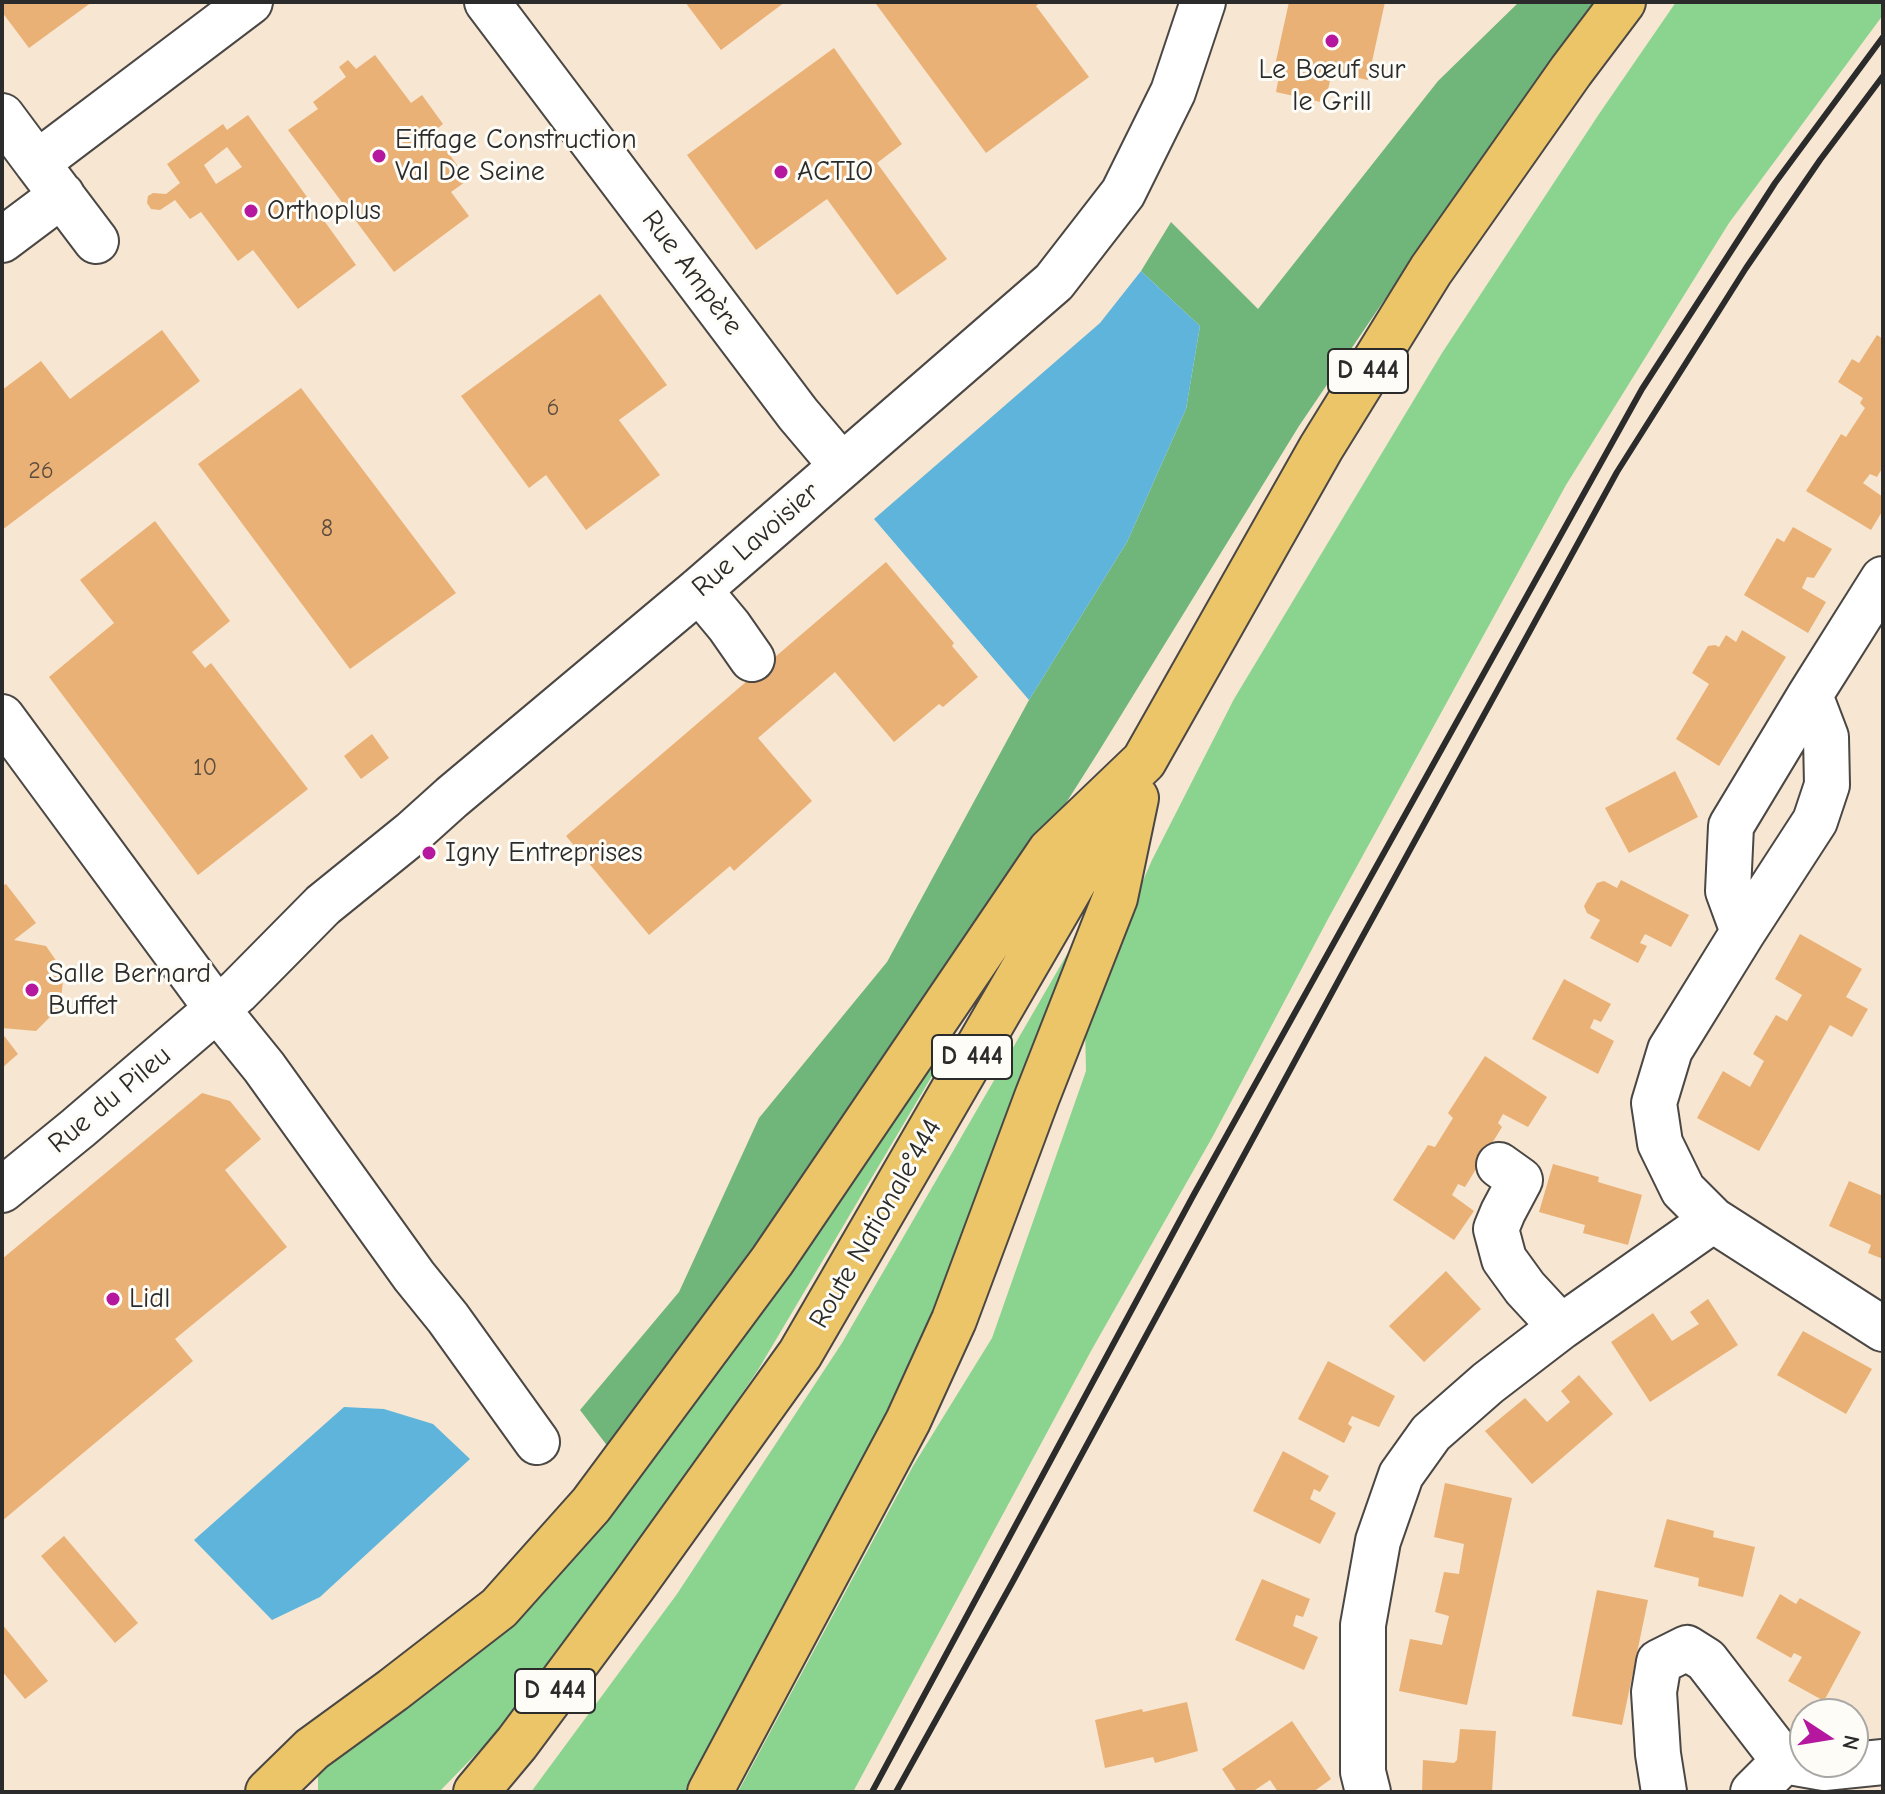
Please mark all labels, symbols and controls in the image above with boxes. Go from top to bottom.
marker: Le Bœuf sur le Grill [1323,32,1341,50]
place label: Le Bœuf sur le Grill [1259,53,1405,119]
place label: Eiffage Construction Val De Seine [395,123,637,189]
marker: Eiffage Construction Val De Seine [370,147,388,165]
place label: ACTIO [797,155,873,189]
marker: ACTIO [772,163,790,181]
place label: Orthoplus [267,194,381,228]
marker: Orthoplus [242,202,260,220]
street label: Rue Ampère [634,204,750,342]
road number: D 444 [1328,349,1408,393]
house number: 6 [546,394,560,422]
house number: 26 [28,457,54,485]
street label: Rue Lavoisier [685,476,827,604]
house number: 8 [321,515,333,543]
house number: 10 [193,754,217,782]
place label: Igny Entreprises [445,836,643,870]
marker: Igny Entreprises [420,844,438,862]
place label: Salle Bernard Buffet [48,957,211,1023]
marker: Salle Bernard Buffet [23,981,41,999]
road number: D 444 [932,1035,1012,1079]
street label: Rue du Pileu [42,1039,178,1161]
street label: Route Nationale°444 [803,1114,949,1334]
place label: Lidl [129,1282,170,1316]
marker: Lidl [104,1290,122,1308]
road number: D 444 [515,1669,595,1713]
north arrow [1789,1698,1869,1778]
text: N [1836,1733,1865,1752]

